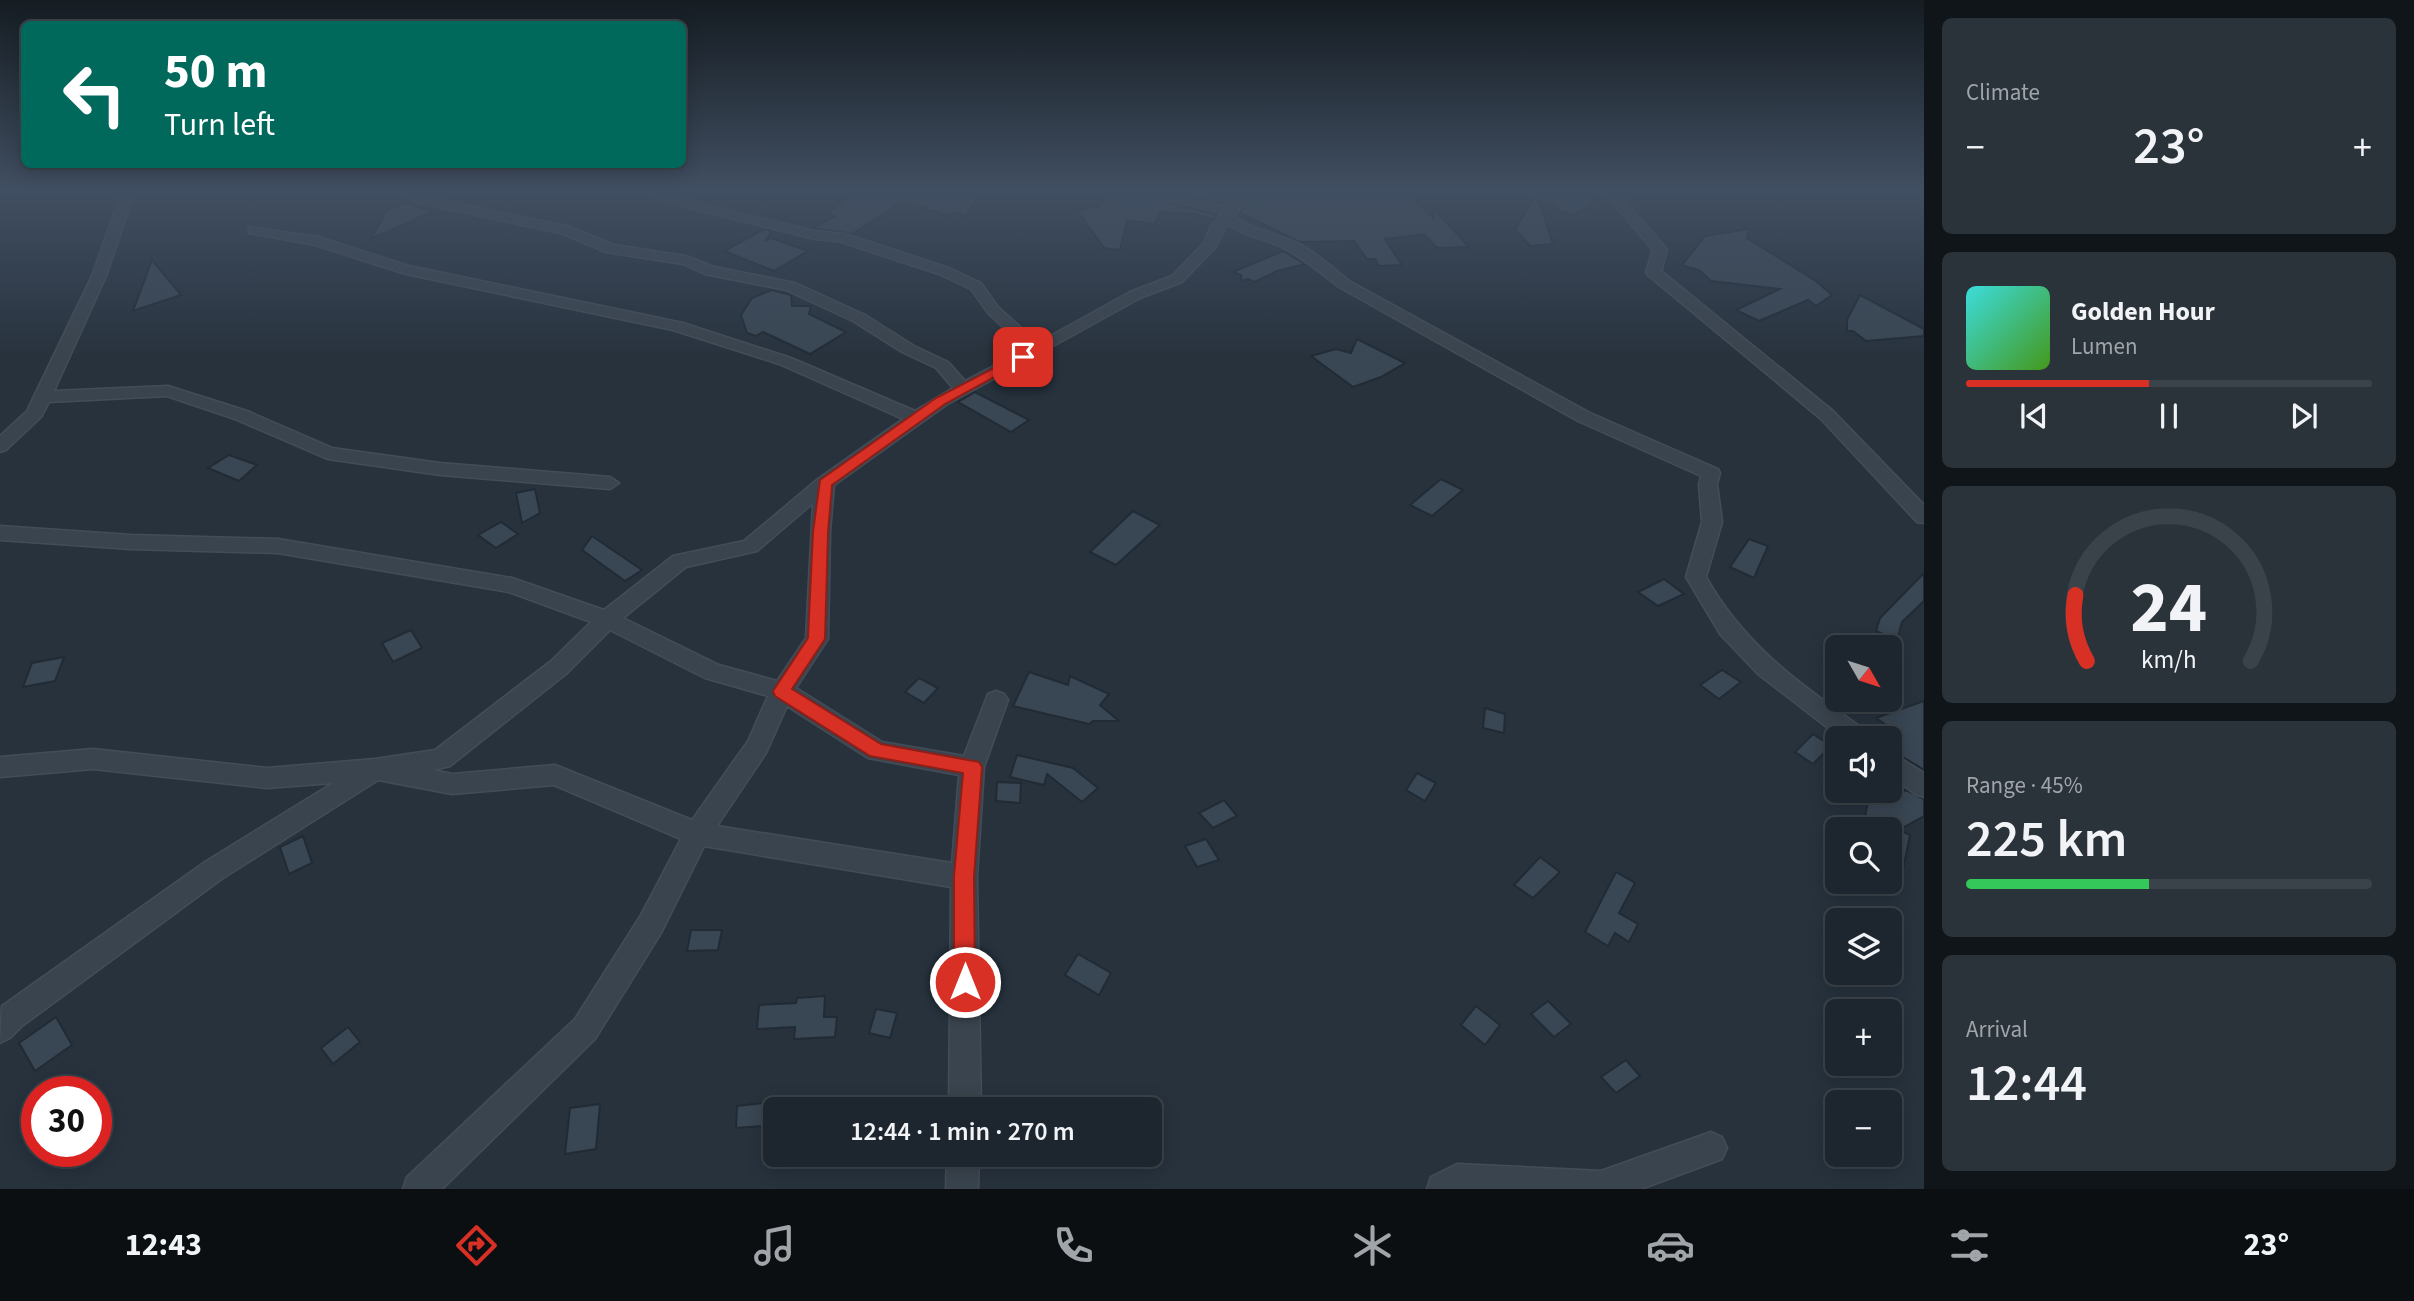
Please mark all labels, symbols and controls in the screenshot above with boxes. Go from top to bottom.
text: 50 m [164,37,268,107]
icon: left [49,49,140,140]
text: Climate [1966,76,2040,109]
text: Turn left [164,102,275,148]
text: 23° [2133,110,2205,184]
text: − [1966,121,1985,175]
text: + [2353,121,2372,175]
text: Golden Hour [2071,293,2215,330]
pin [993,327,1053,387]
text: Lumen [2071,330,2138,363]
icon: arrive [1004,338,1042,376]
icon: previous [2015,397,2053,435]
icon: pause [2150,397,2188,435]
icon: next [2285,397,2323,435]
text: 24 [2131,556,2207,660]
north arrow [1825,635,1902,712]
map controls [1825,635,1902,1167]
text: km/h [2141,641,2197,677]
button: sound [1825,726,1902,803]
text: Range · 45% [1966,769,2083,802]
text: 225 km [1966,803,2127,877]
button: search [1825,817,1902,894]
button: layers [1825,908,1902,985]
position arrow [928,945,1002,1019]
button: + [1825,999,1902,1076]
text: Arrival [1966,1013,2028,1046]
text: 12:44 [1966,1047,2087,1121]
speed limit sign: 30 [21,1076,112,1167]
button: − [1825,1090,1902,1167]
text: 12:44 · 1 min · 270 m [850,1113,1075,1150]
icon: directions [452,1221,501,1270]
icon: music [750,1221,799,1270]
icon: phone [1049,1221,1098,1270]
icon: climate [1348,1221,1397,1270]
icon: car [1646,1221,1695,1270]
icon: filters [1945,1221,1994,1270]
text: 12:43 [125,1222,202,1268]
text: 23° [2244,1222,2289,1268]

